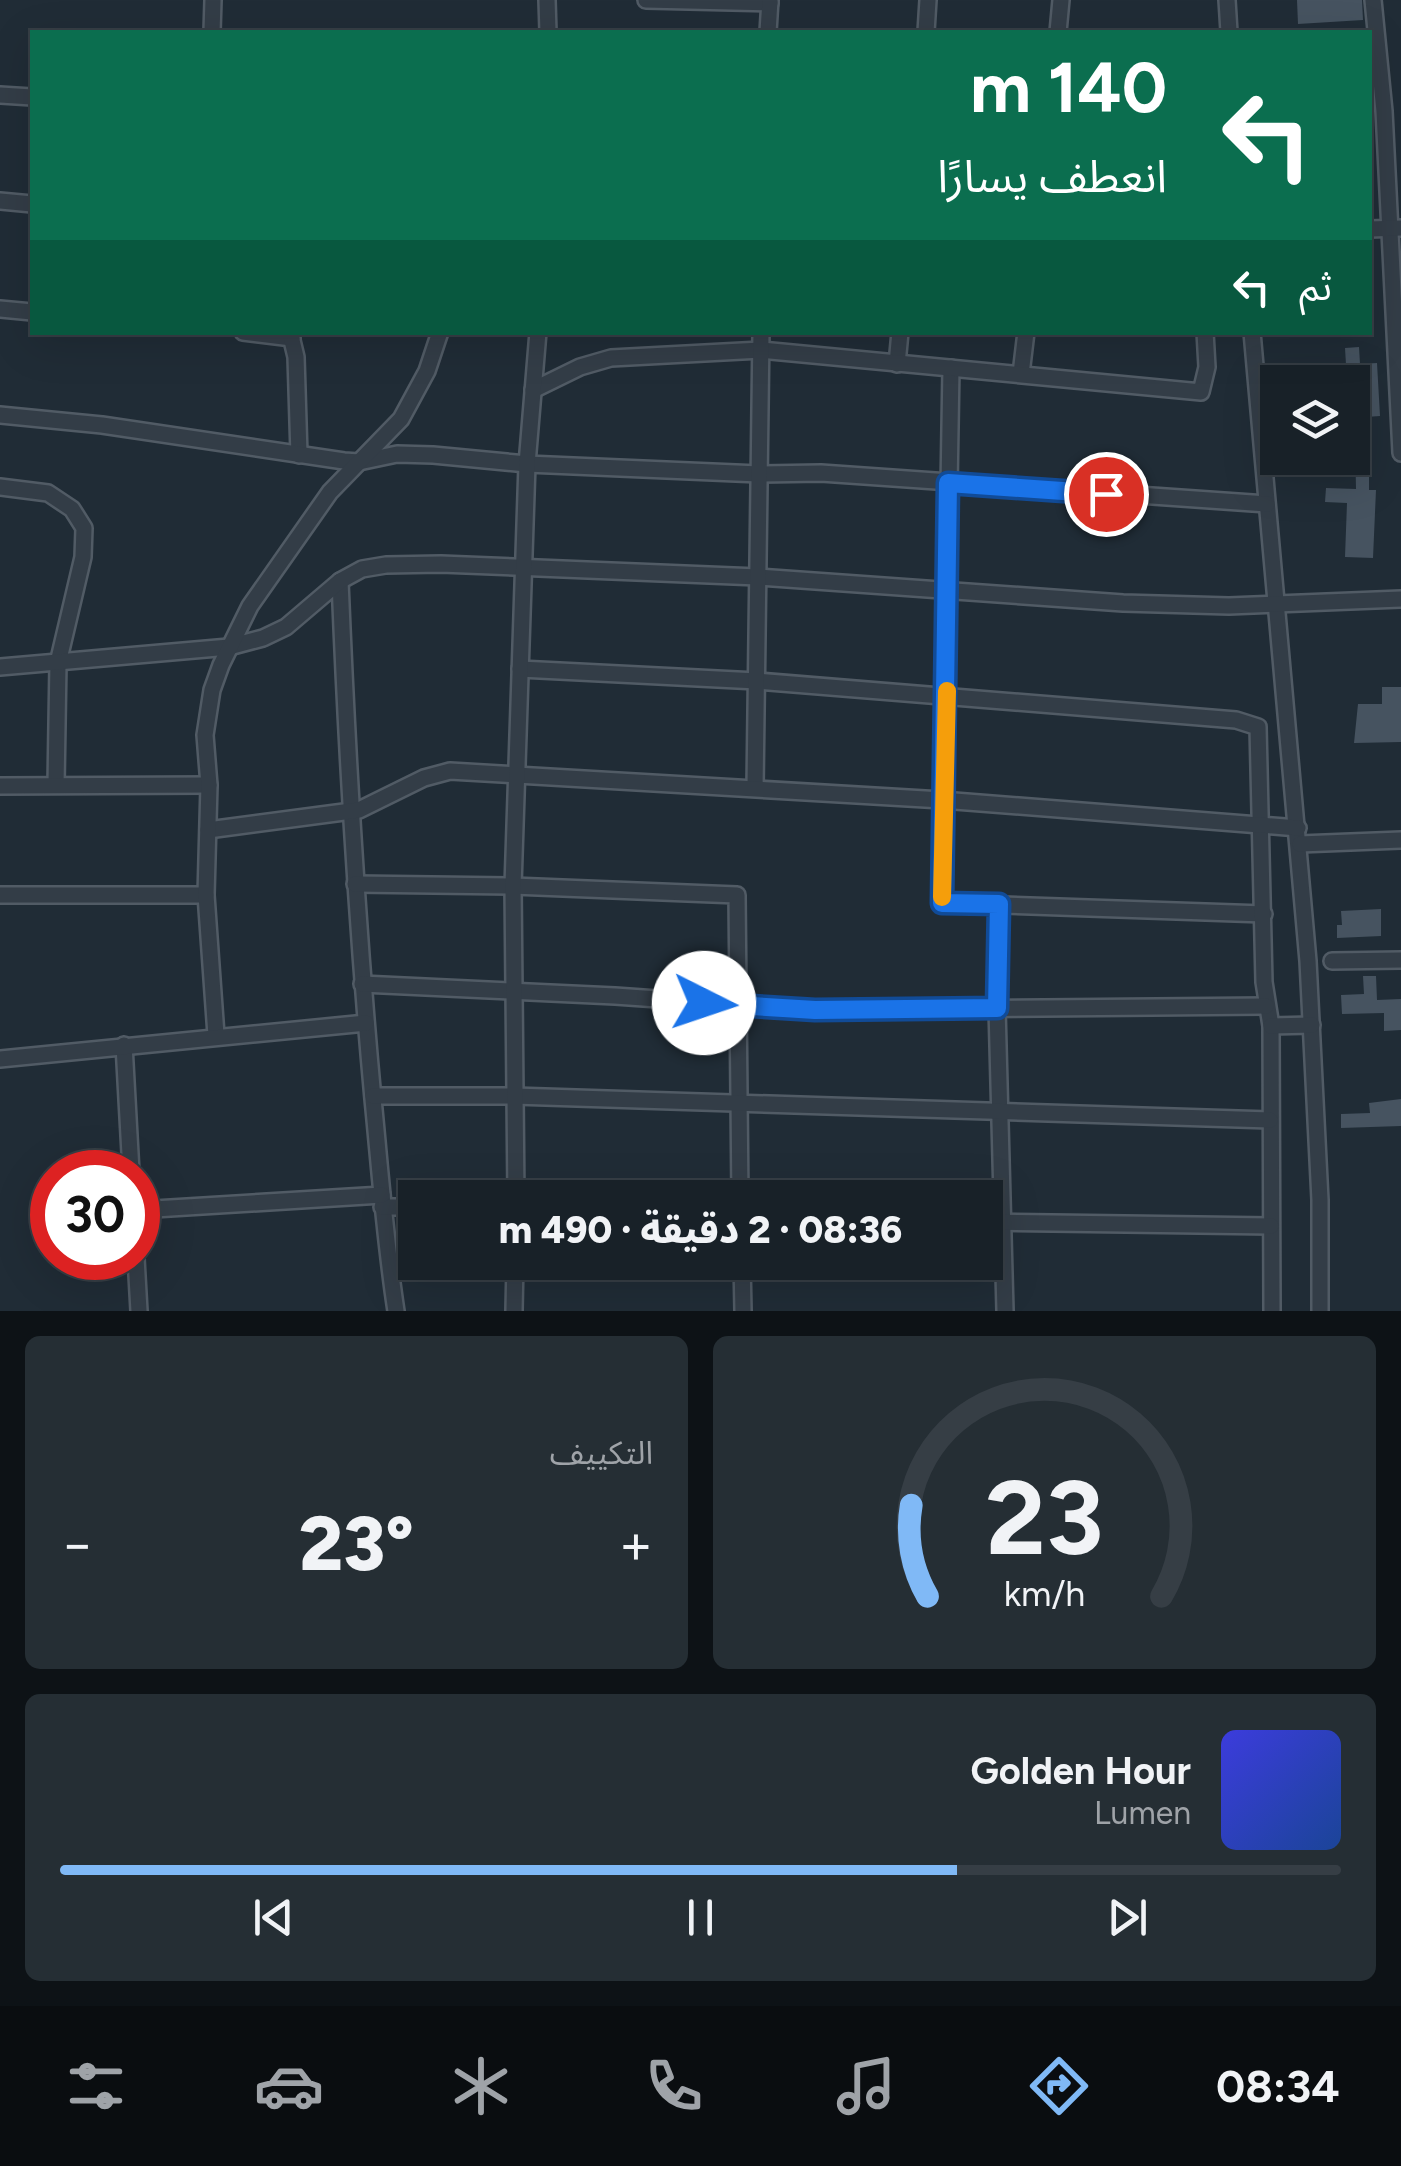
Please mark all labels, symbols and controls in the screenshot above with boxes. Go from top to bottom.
text: 140 m [970,45,1167,130]
icon: left [1202,70,1332,200]
text: انعطف يسارًا [937,149,1167,203]
icon: left [1224,260,1279,315]
text: ثم [1299,264,1332,310]
map controls [1260,365,1370,475]
button: layers [1260,365,1370,475]
pin [1064,452,1149,537]
icon: arrive [1079,467,1134,522]
position arrow [652,951,756,1055]
speed limit sign: 30 [30,1150,160,1280]
text: 08:36 · 2 دقيقة · 490 m [499,1207,902,1253]
text: التكييف [550,1434,653,1472]
text: 23 [985,1455,1104,1580]
text: 23° [299,1499,414,1589]
text: − [60,1511,94,1577]
text: + [619,1511,653,1577]
text: km/h [1004,1572,1085,1615]
text: Golden Hour [970,1748,1191,1794]
text: Lumen [1094,1794,1191,1832]
icon: previous [246,1890,301,1945]
icon: pause [673,1890,728,1945]
icon: next [1100,1890,1155,1945]
icon: filters [61,2051,131,2121]
icon: car [254,2051,324,2121]
icon: climate [446,2051,516,2121]
icon: phone [639,2051,709,2121]
icon: music [831,2051,901,2121]
icon: directions [1024,2051,1094,2121]
text: 08:34 [1216,2059,1340,2113]

